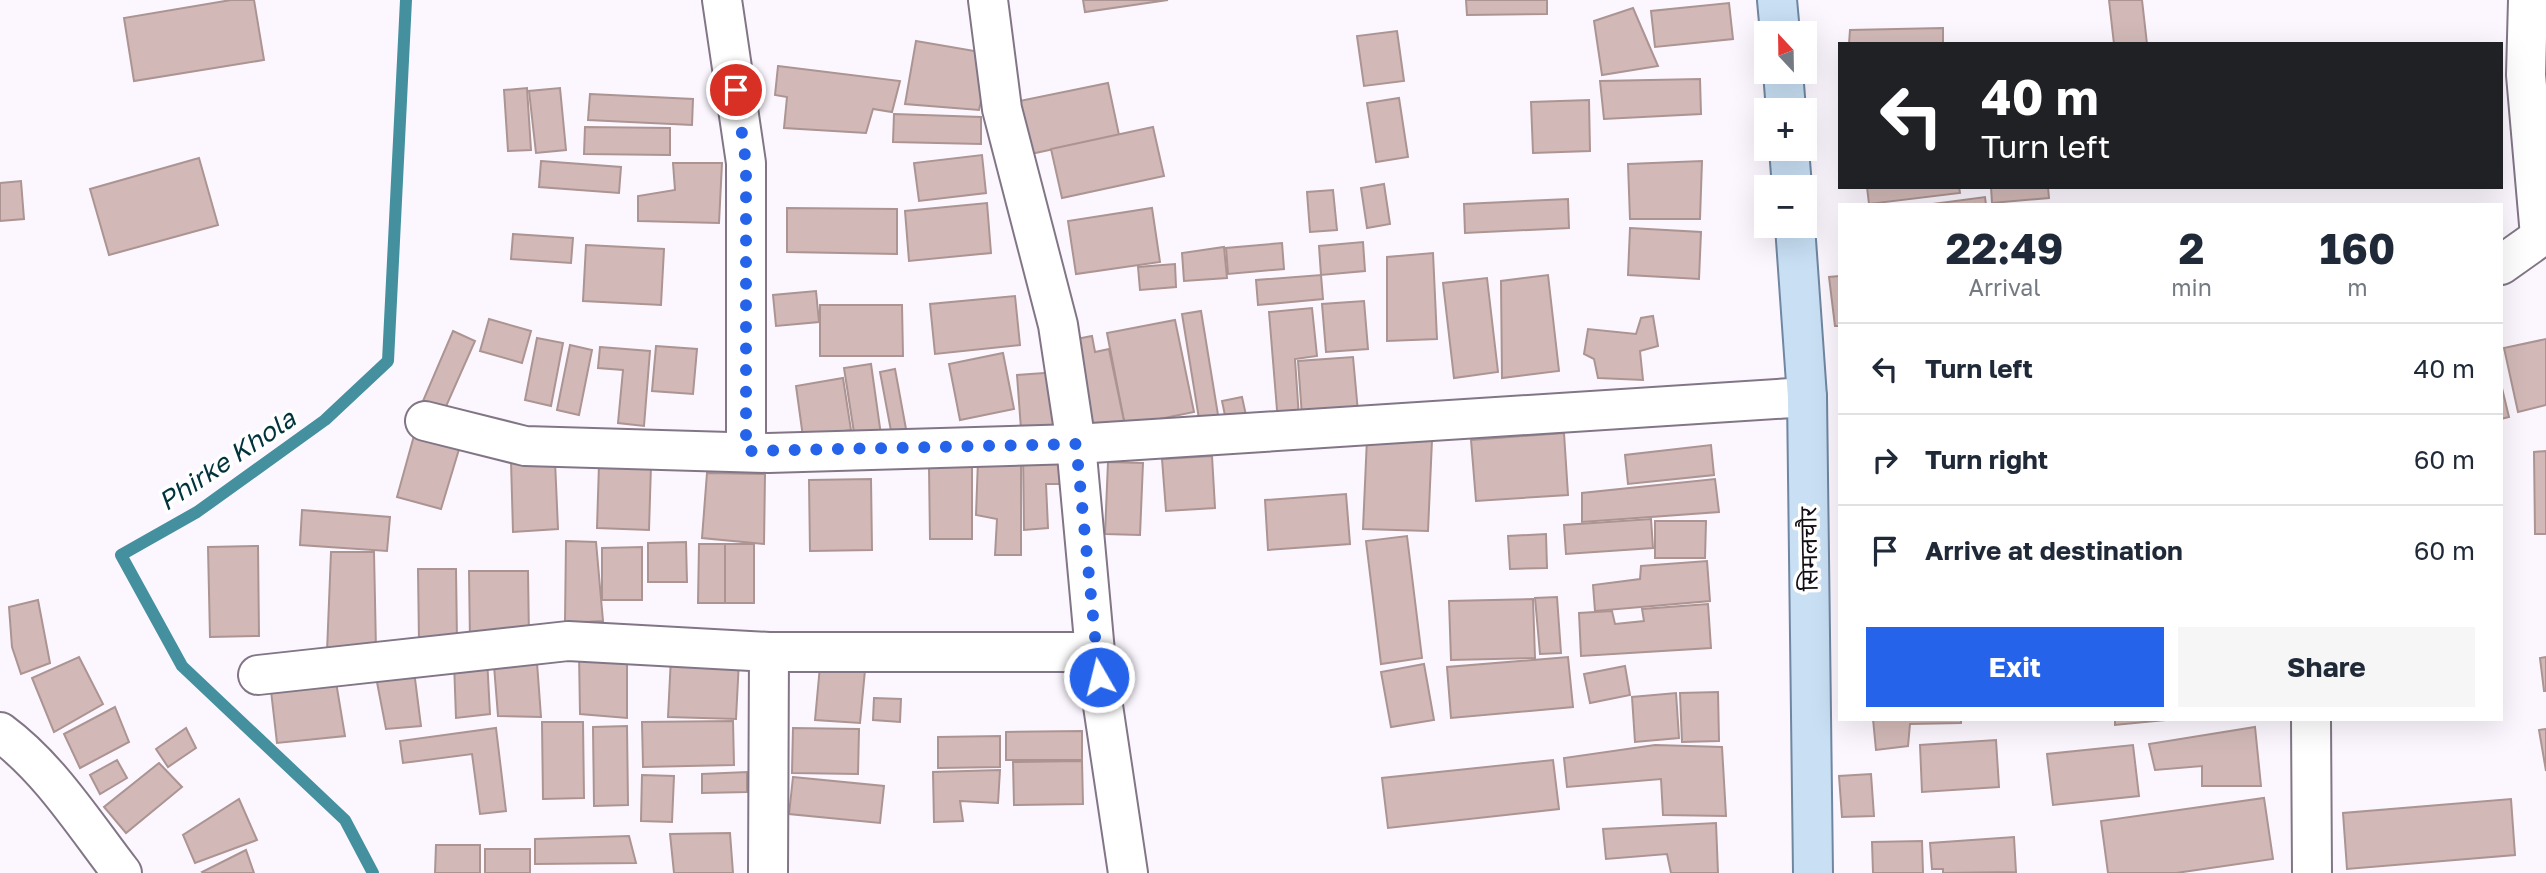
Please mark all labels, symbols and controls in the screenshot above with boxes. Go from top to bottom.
north arrow [1754,21,1816,84]
map controls [1754,21,1817,238]
pin [706,60,766,120]
text: 40 m [1981,67,2099,126]
icon: left [1866,70,1957,161]
icon: arrive [717,71,755,109]
button: + [1754,98,1817,161]
text: Turn left [1981,127,2110,165]
button: − [1754,175,1817,238]
text: 22:49 [1946,223,2063,273]
text: 2 [2179,223,2204,273]
text: 160 [2320,223,2395,273]
text: Arrival [1969,273,2041,301]
text: min [2171,273,2212,301]
text: m [2347,273,2368,301]
icon: left [1866,350,1904,388]
text: Turn left [1925,353,2033,384]
text: 40 m [2414,353,2475,384]
water label: Phirke Khola [152,402,302,517]
icon: right [1866,441,1904,479]
text: Turn right [1925,444,2048,475]
text: 60 m [2414,444,2475,475]
street label: सिमलचौर [1792,505,1823,591]
icon: arrive [1866,532,1904,570]
text: Arrive at destination [1925,535,2183,566]
text: 60 m [2414,535,2475,566]
button: Exit [1866,627,2164,707]
button: Share [2178,627,2475,707]
position arrow [1062,640,1136,714]

